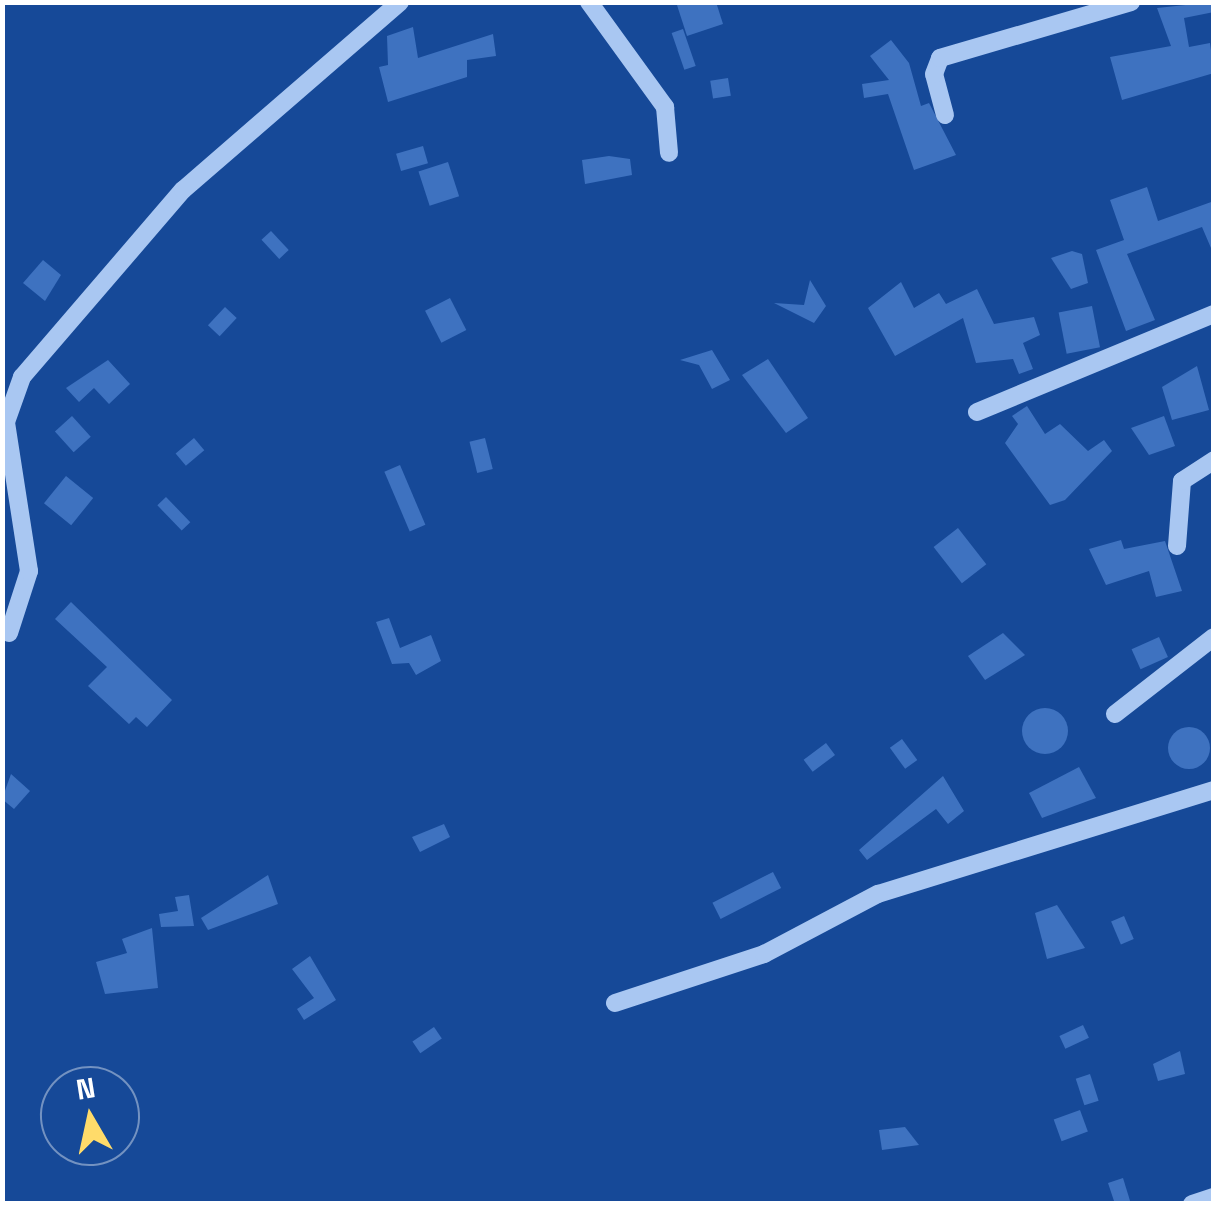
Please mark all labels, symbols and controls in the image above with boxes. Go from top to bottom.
north arrow [40,1066,140,1166]
text: N [74,1069,98,1108]

